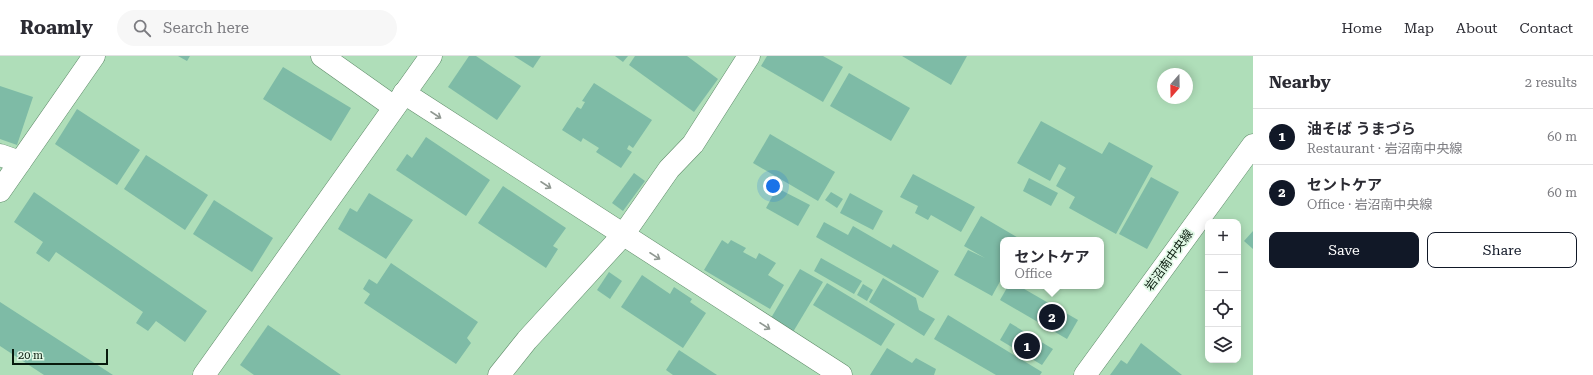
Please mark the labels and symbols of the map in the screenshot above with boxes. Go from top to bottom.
north arrow [1157,68,1193,104]
one-way arrow [431,110,442,119]
your location [763,176,783,196]
one-way arrow [540,181,551,189]
street label: 岩沼南中央線 [1142,227,1196,293]
one-way arrow [650,252,661,260]
pin: 2 [1039,302,1065,332]
one-way arrow [759,322,770,330]
pin: 1 [1014,331,1040,361]
scale bar [12,347,108,366]

